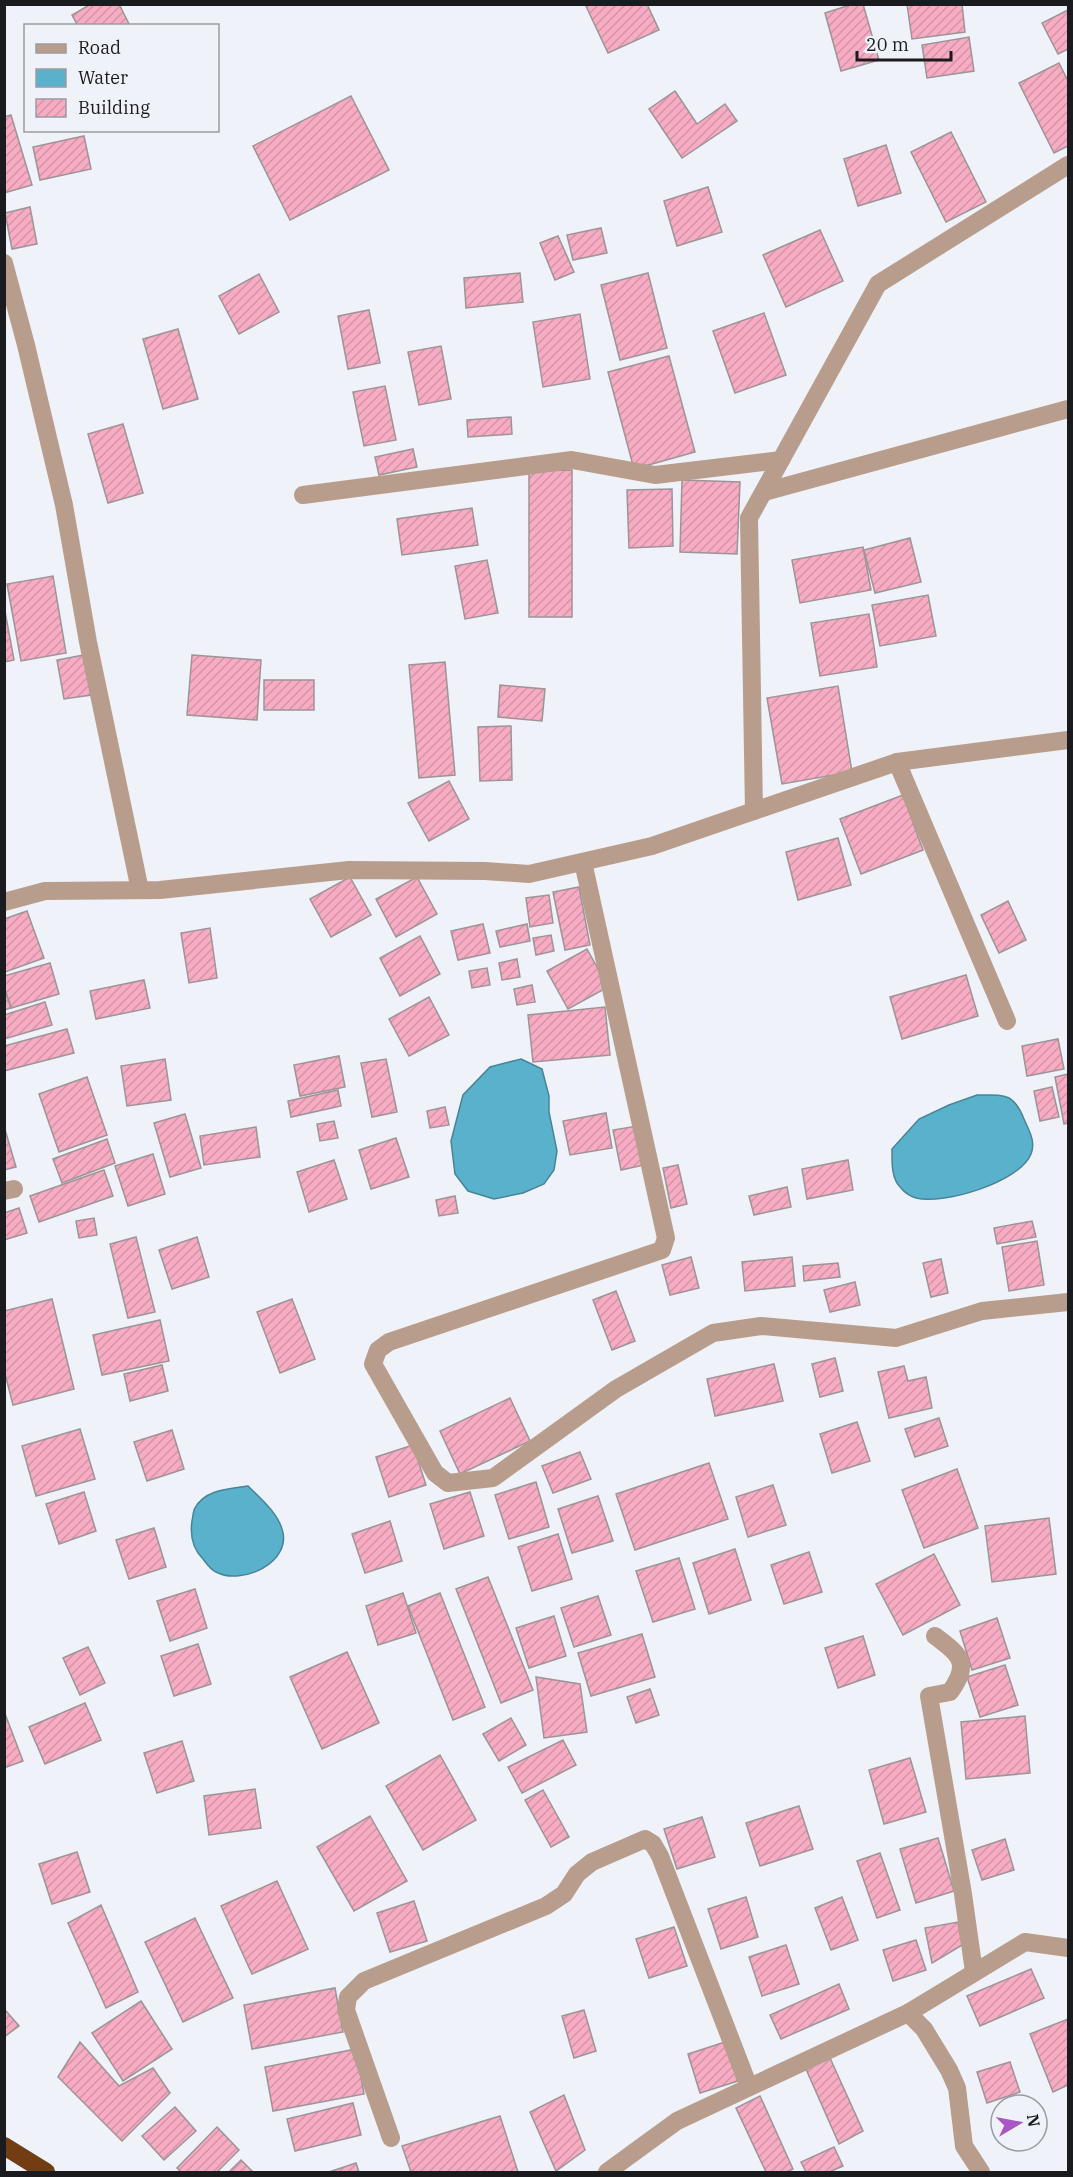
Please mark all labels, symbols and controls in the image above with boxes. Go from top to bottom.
legend [24,24,219,132]
scale bar [857,24,952,62]
text: 20 m [866,33,909,56]
text: Road [78,36,121,59]
text: Water [78,66,128,89]
text: Building [78,96,150,119]
north arrow [989,2093,1049,2153]
text: N [1023,2112,1045,2128]

